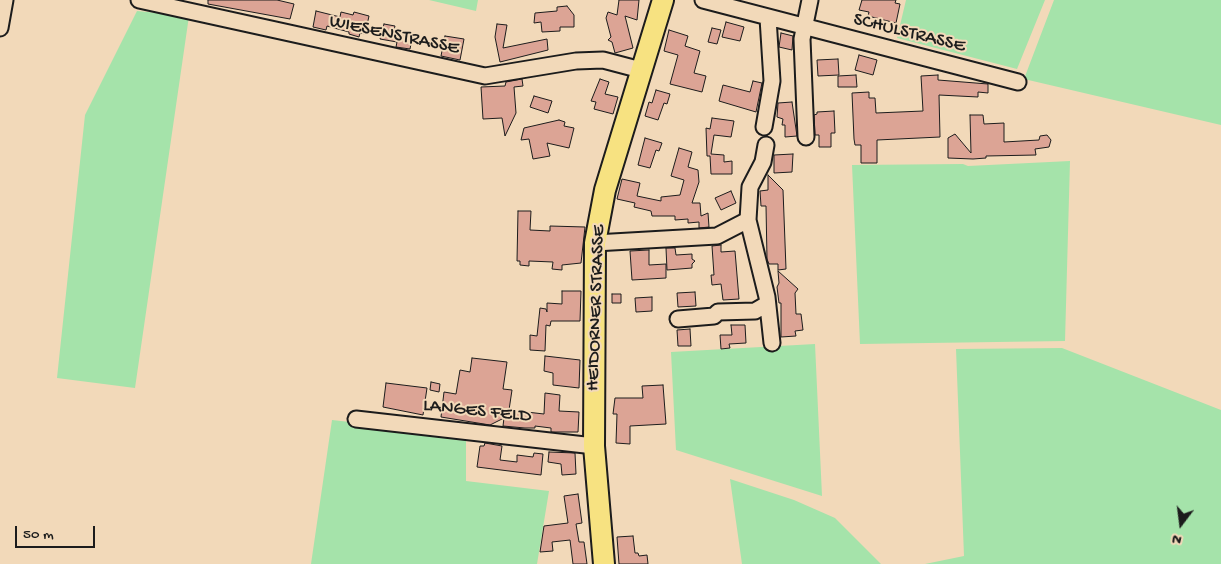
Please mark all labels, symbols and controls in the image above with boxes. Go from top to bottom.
street label: SCHULSTRASSE [851,9,967,59]
street label: WIESENSTRASSE [327,11,461,61]
street label: HEIDORNER STRASSE [583,224,611,392]
street label: LANGES FELD [422,395,532,429]
north arrow [1156,499,1206,549]
scale bar [18,516,98,548]
text: 50 m [23,526,54,544]
text: N [1170,530,1184,548]

